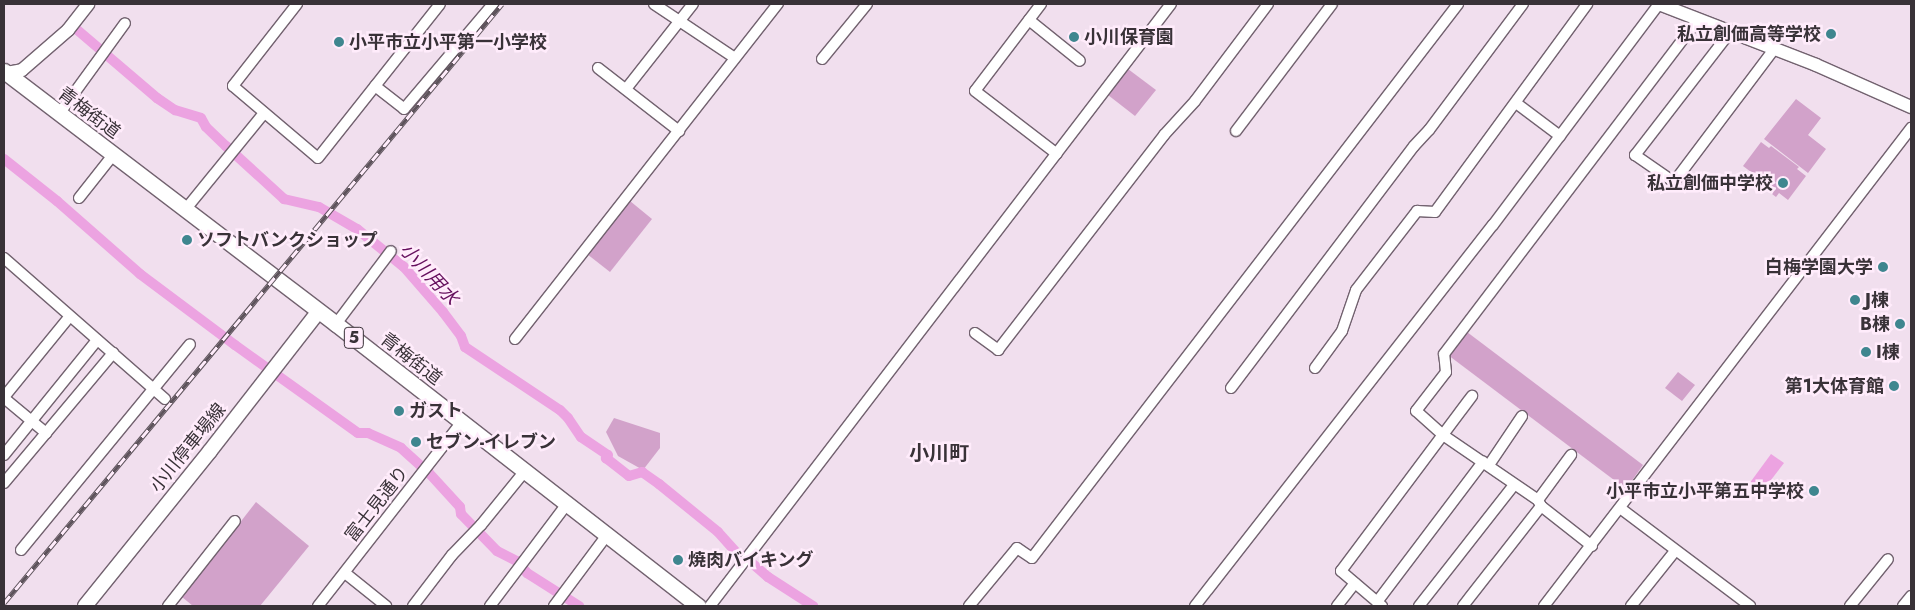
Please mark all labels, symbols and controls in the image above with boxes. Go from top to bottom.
place label: 私立創価高等学校 [1677,23,1821,45]
place label: 小川保育園 [1084,26,1174,48]
marker: 私立創価高等学校 [1825,28,1837,40]
place label: 小平市立小平第一小学校 [349,31,547,53]
marker: 小川保育園 [1068,31,1080,43]
marker: 小平市立小平第一小学校 [333,36,345,48]
street label: 青梅街道 [54,83,124,143]
place label: 私立創価中学校 [1647,172,1773,194]
marker: 私立創価中学校 [1777,177,1789,189]
place label: ソフトバンクショップ [197,229,377,251]
marker: ソフトバンクショップ [181,234,193,246]
water label: 小川用水 [395,238,463,310]
place label: 白梅学園大学 [1765,256,1873,278]
marker: 白梅学園大学 [1877,261,1889,273]
place label: J棟 [1865,289,1889,311]
marker: J棟 [1849,294,1861,306]
place label: B棟 [1860,313,1890,335]
marker: B棟 [1894,318,1906,330]
road number: 5 [343,324,365,352]
street label: 青梅街道 [376,328,446,390]
place label: I棟 [1876,341,1900,363]
marker: I棟 [1860,346,1872,358]
place label: 第1大体育館 [1785,375,1884,397]
marker: 第1大体育館 [1888,380,1900,392]
street label: 小川停車場線 [146,399,230,497]
place label: ガスト [409,400,463,422]
marker: ガスト [393,405,405,417]
place label: セブン-イレブン [426,431,556,453]
marker: セブン-イレブン [410,436,422,448]
district label: 小川町 [909,441,969,465]
street label: 富士見通り [341,462,413,546]
place label: 小平市立小平第五中学校 [1606,480,1804,502]
marker: 小平市立小平第五中学校 [1808,485,1820,497]
place label: 焼肉バイキング [688,549,814,571]
marker: 焼肉バイキング [672,554,684,566]

